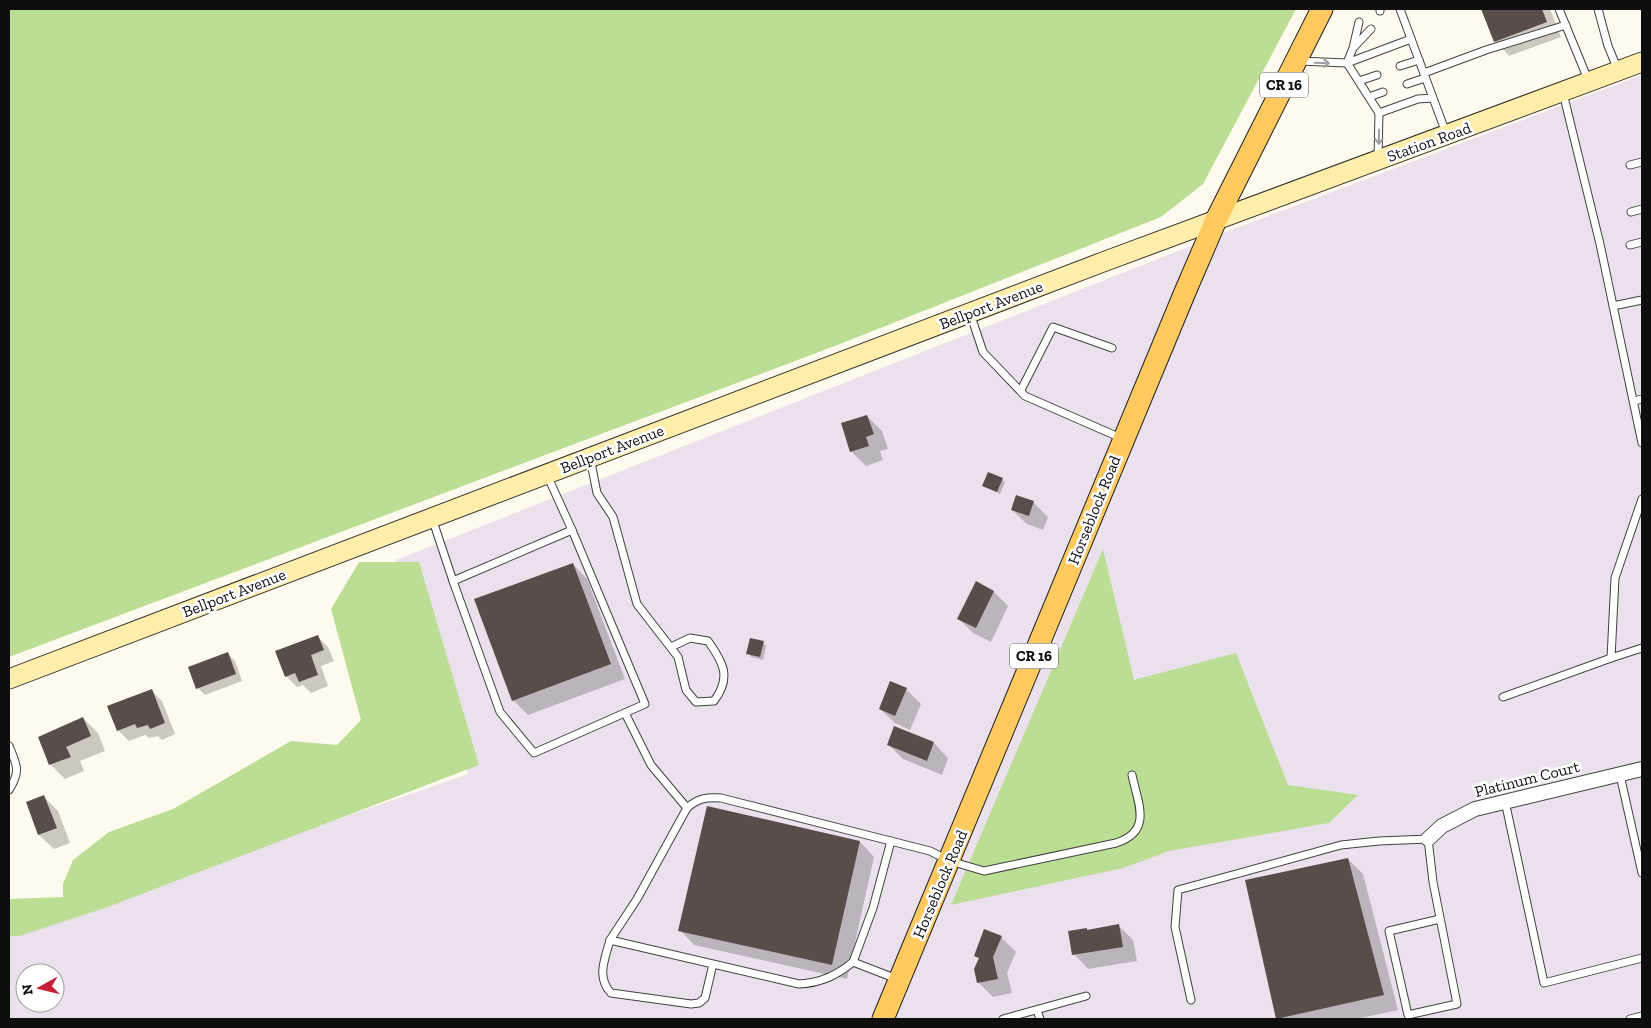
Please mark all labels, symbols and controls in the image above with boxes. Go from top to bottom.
one-way arrow [1313,58,1329,67]
road number: CR 16 [1260,72,1308,98]
street label: Station Road [1384,118,1474,166]
one-way arrow [1374,128,1384,145]
street label: Bellport Avenue [937,277,1045,333]
street label: Bellport Avenue [558,421,666,477]
street label: Horseblock Road [1063,453,1125,567]
street label: Bellport Avenue [180,565,288,621]
road number: CR 16 [1010,644,1058,668]
street label: Platinum Court [1473,757,1581,801]
street label: Horseblock Road [909,827,971,941]
north arrow [15,963,65,1013]
text: N [18,983,37,996]

